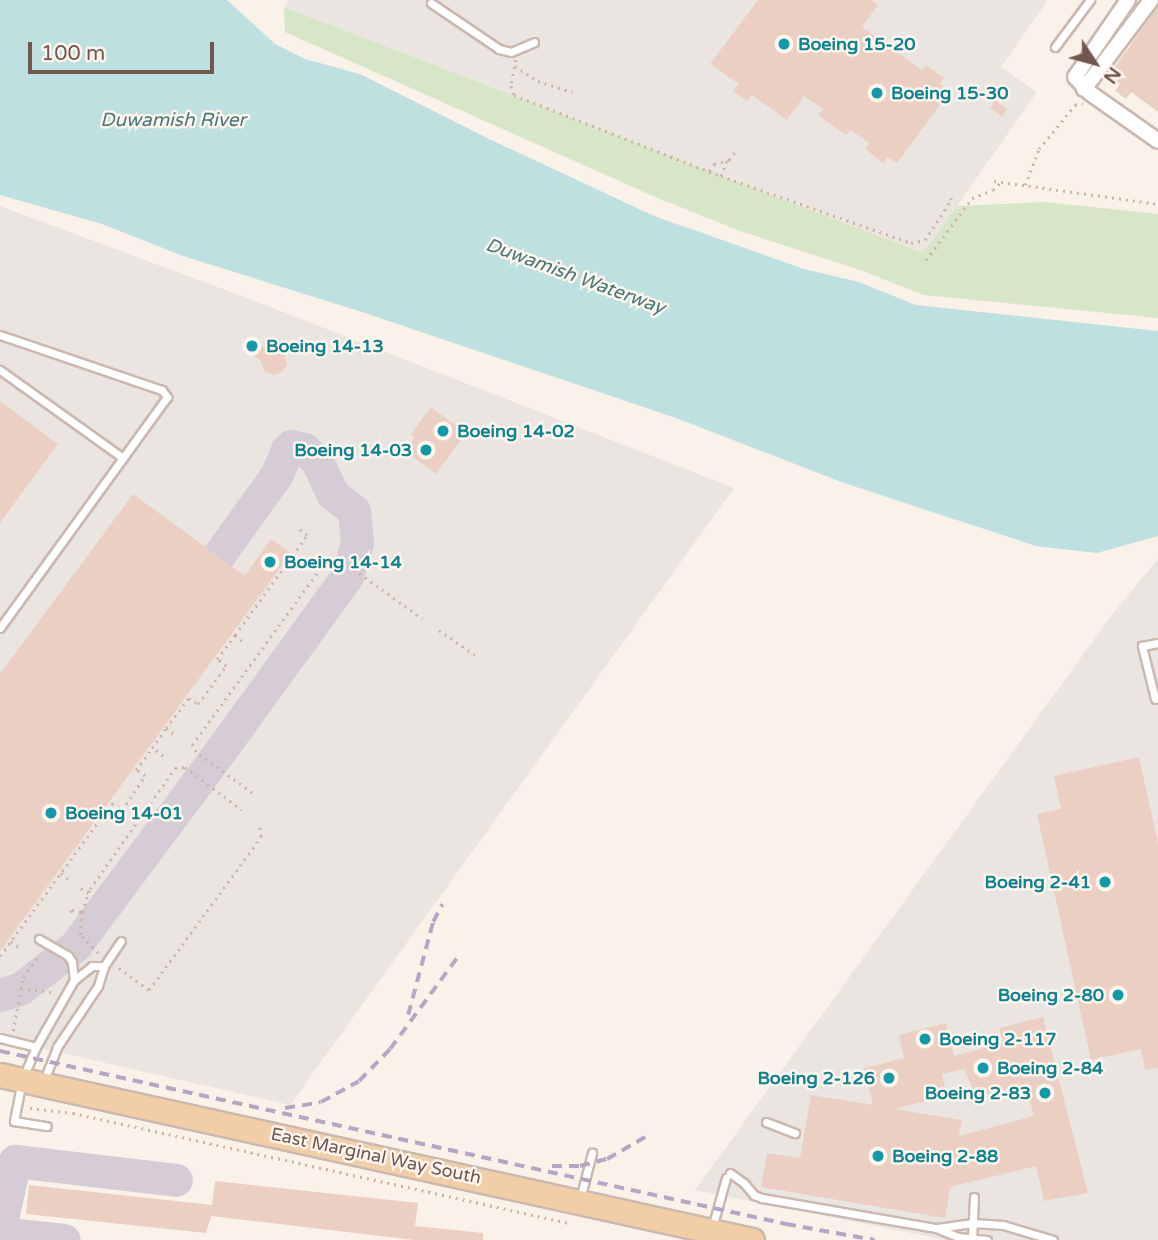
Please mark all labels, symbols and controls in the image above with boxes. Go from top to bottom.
scale bar [32,28,217,72]
north arrow [1060,28,1130,98]
place label: Boeing 15-20 [798,33,916,55]
marker: Boeing 15-20 [776,36,792,52]
text: 100 m [41,41,105,66]
text: N [1099,63,1125,88]
place label: Boeing 15-30 [891,82,1009,104]
marker: Boeing 15-30 [869,85,885,101]
water label: Duwamish River [100,110,246,132]
water label: Duwamish Waterway [482,234,668,320]
place label: Boeing 14-13 [266,335,384,357]
marker: Boeing 14-13 [244,338,260,354]
place label: Boeing 14-02 [457,420,575,442]
marker: Boeing 14-02 [435,423,451,439]
place label: Boeing 14-03 [294,439,412,461]
marker: Boeing 14-03 [418,442,434,458]
place label: Boeing 14-14 [284,551,402,573]
marker: Boeing 14-14 [262,554,278,570]
place label: Boeing 14-01 [65,802,183,824]
marker: Boeing 14-01 [43,805,59,821]
place label: Boeing 2-41 [985,871,1091,893]
marker: Boeing 2-41 [1097,874,1113,890]
place label: Boeing 2-80 [998,984,1104,1006]
marker: Boeing 2-80 [1110,987,1126,1003]
place label: Boeing 2-117 [939,1028,1057,1050]
marker: Boeing 2-117 [917,1031,933,1047]
place label: Boeing 2-84 [997,1057,1103,1079]
marker: Boeing 2-84 [975,1060,991,1076]
place label: Boeing 2-126 [757,1067,875,1089]
marker: Boeing 2-126 [881,1070,897,1086]
place label: Boeing 2-83 [925,1082,1031,1104]
marker: Boeing 2-83 [1037,1085,1053,1101]
street label: East Marginal Way South [269,1123,483,1189]
place label: Boeing 2-88 [892,1145,998,1167]
marker: Boeing 2-88 [870,1148,886,1164]

